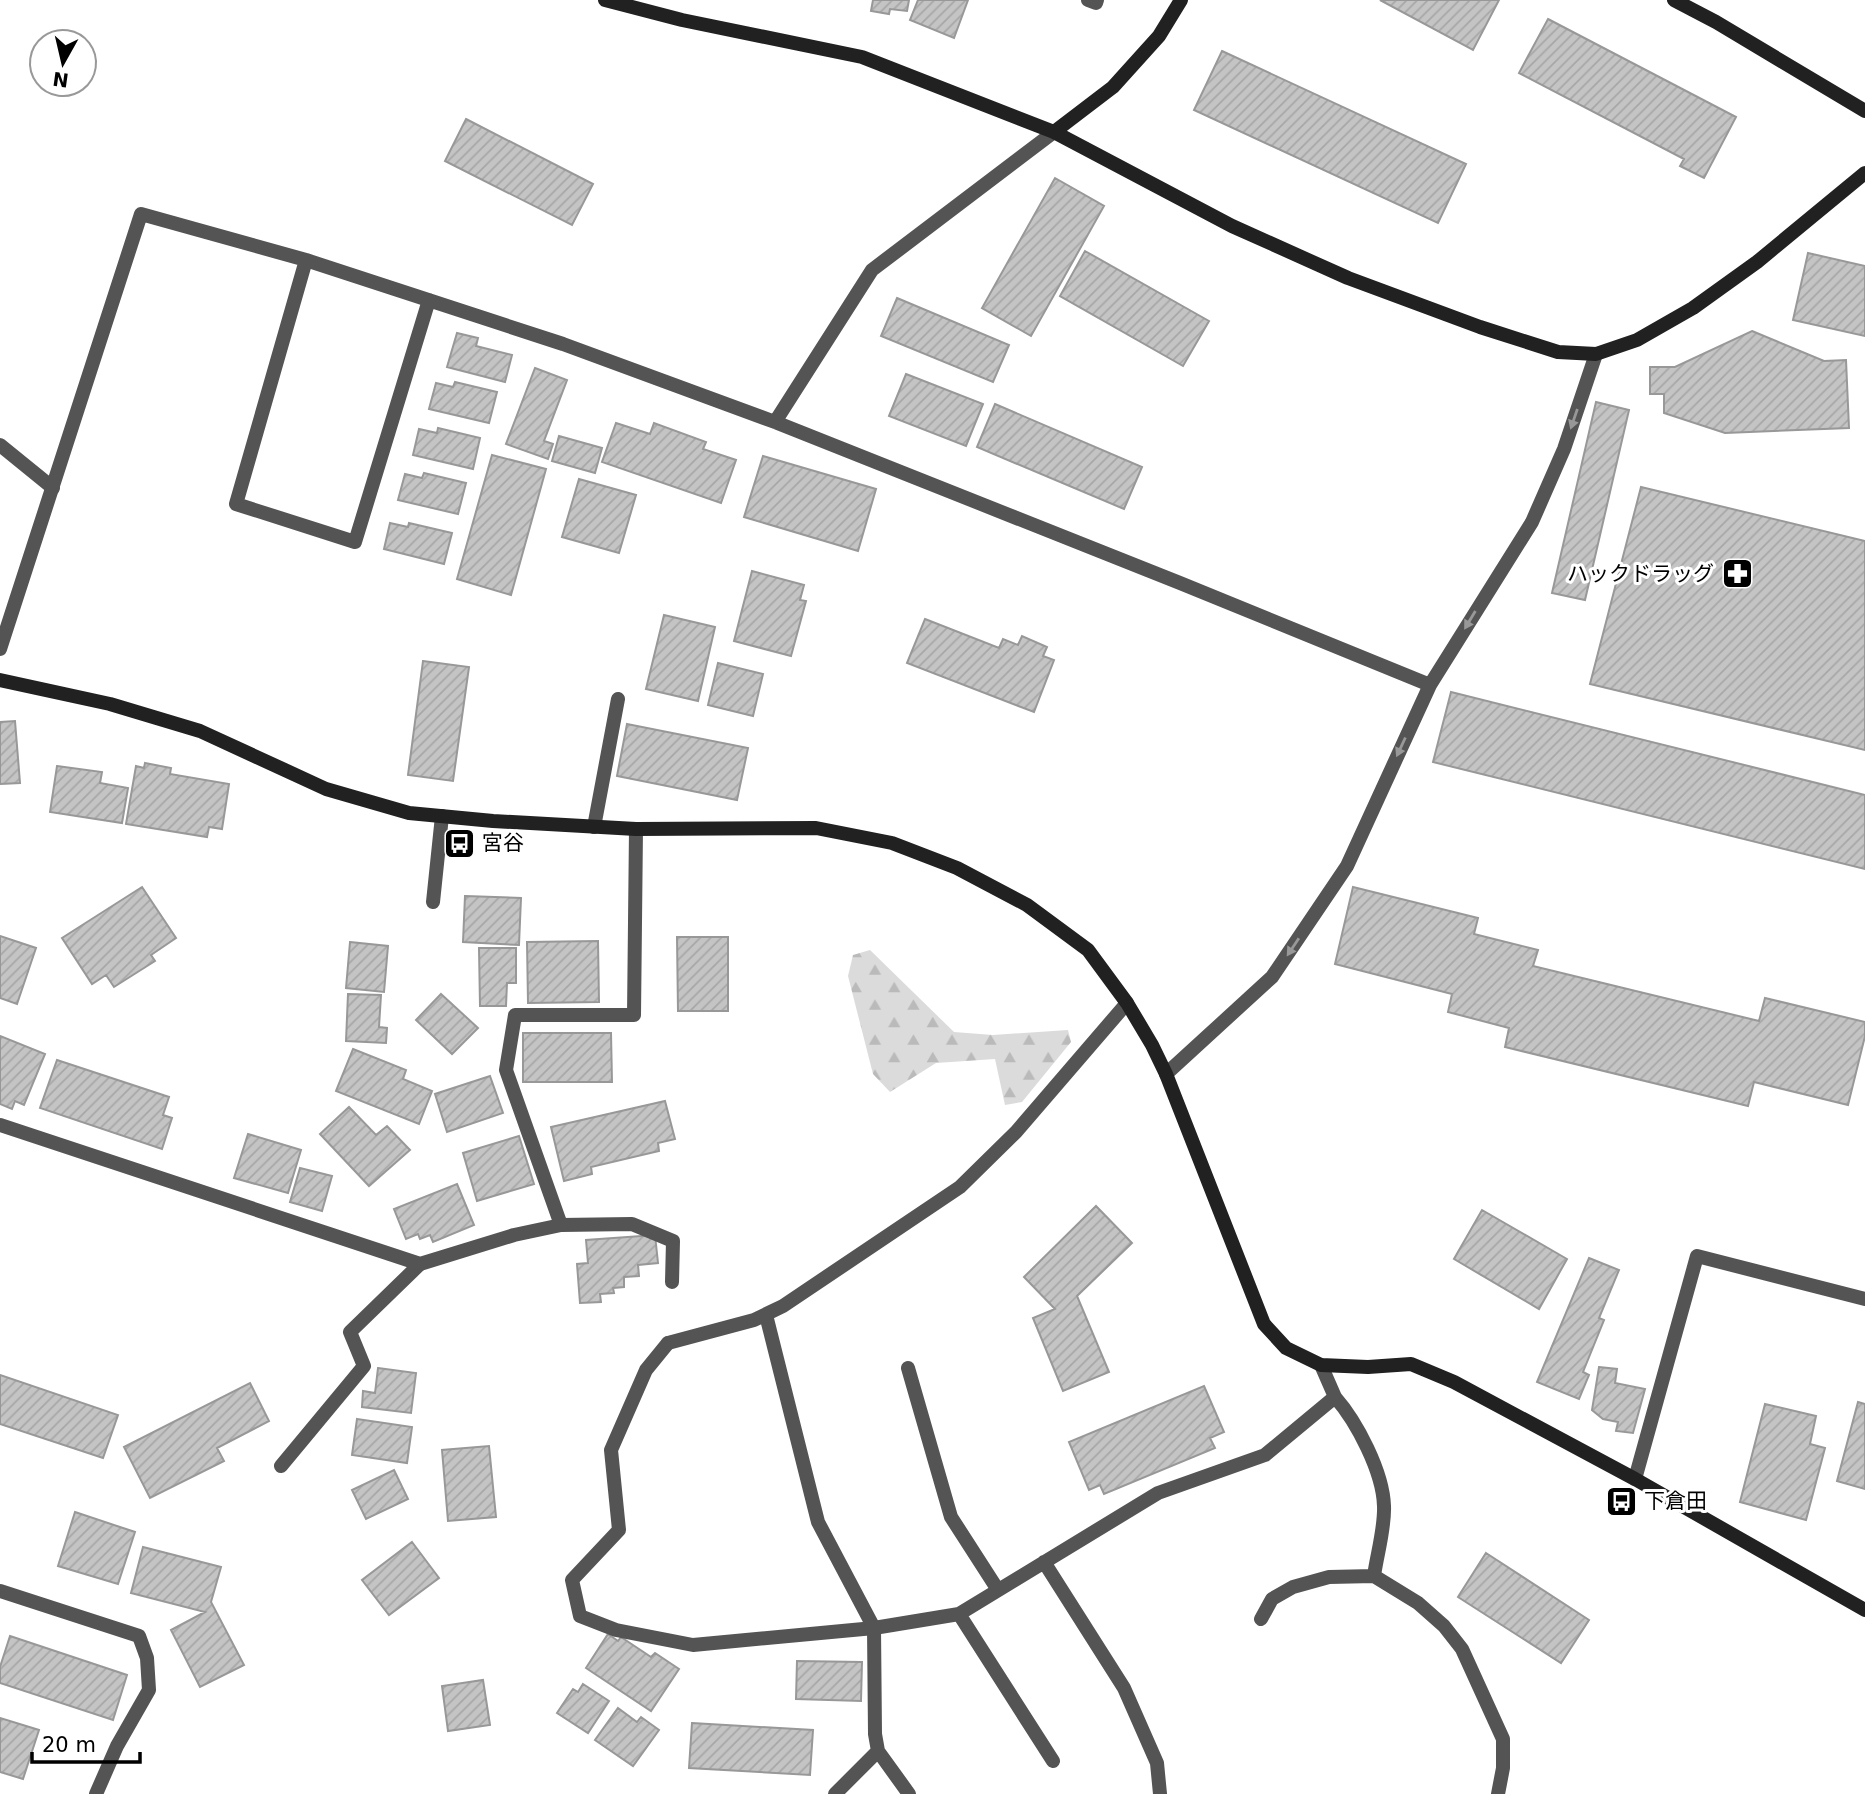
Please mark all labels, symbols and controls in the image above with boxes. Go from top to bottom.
north arrow [28,28,98,98]
text: N [51,68,70,92]
one-way arrow [1568,408,1579,429]
pharmacy icon: ハックドラッグ [1720,557,1754,591]
place label: ハックドラッグ [1567,562,1714,586]
one-way arrow [1463,610,1476,629]
one-way arrow [1395,737,1406,758]
bus stop icon: 宮谷 [442,826,476,860]
place label: 宮谷 [482,831,524,855]
one-way arrow [1287,937,1300,956]
bus stop icon: 下倉田 [1604,1484,1638,1518]
place label: 下倉田 [1644,1489,1707,1513]
scale bar [32,1720,140,1764]
text: 20 m [42,1733,96,1757]

